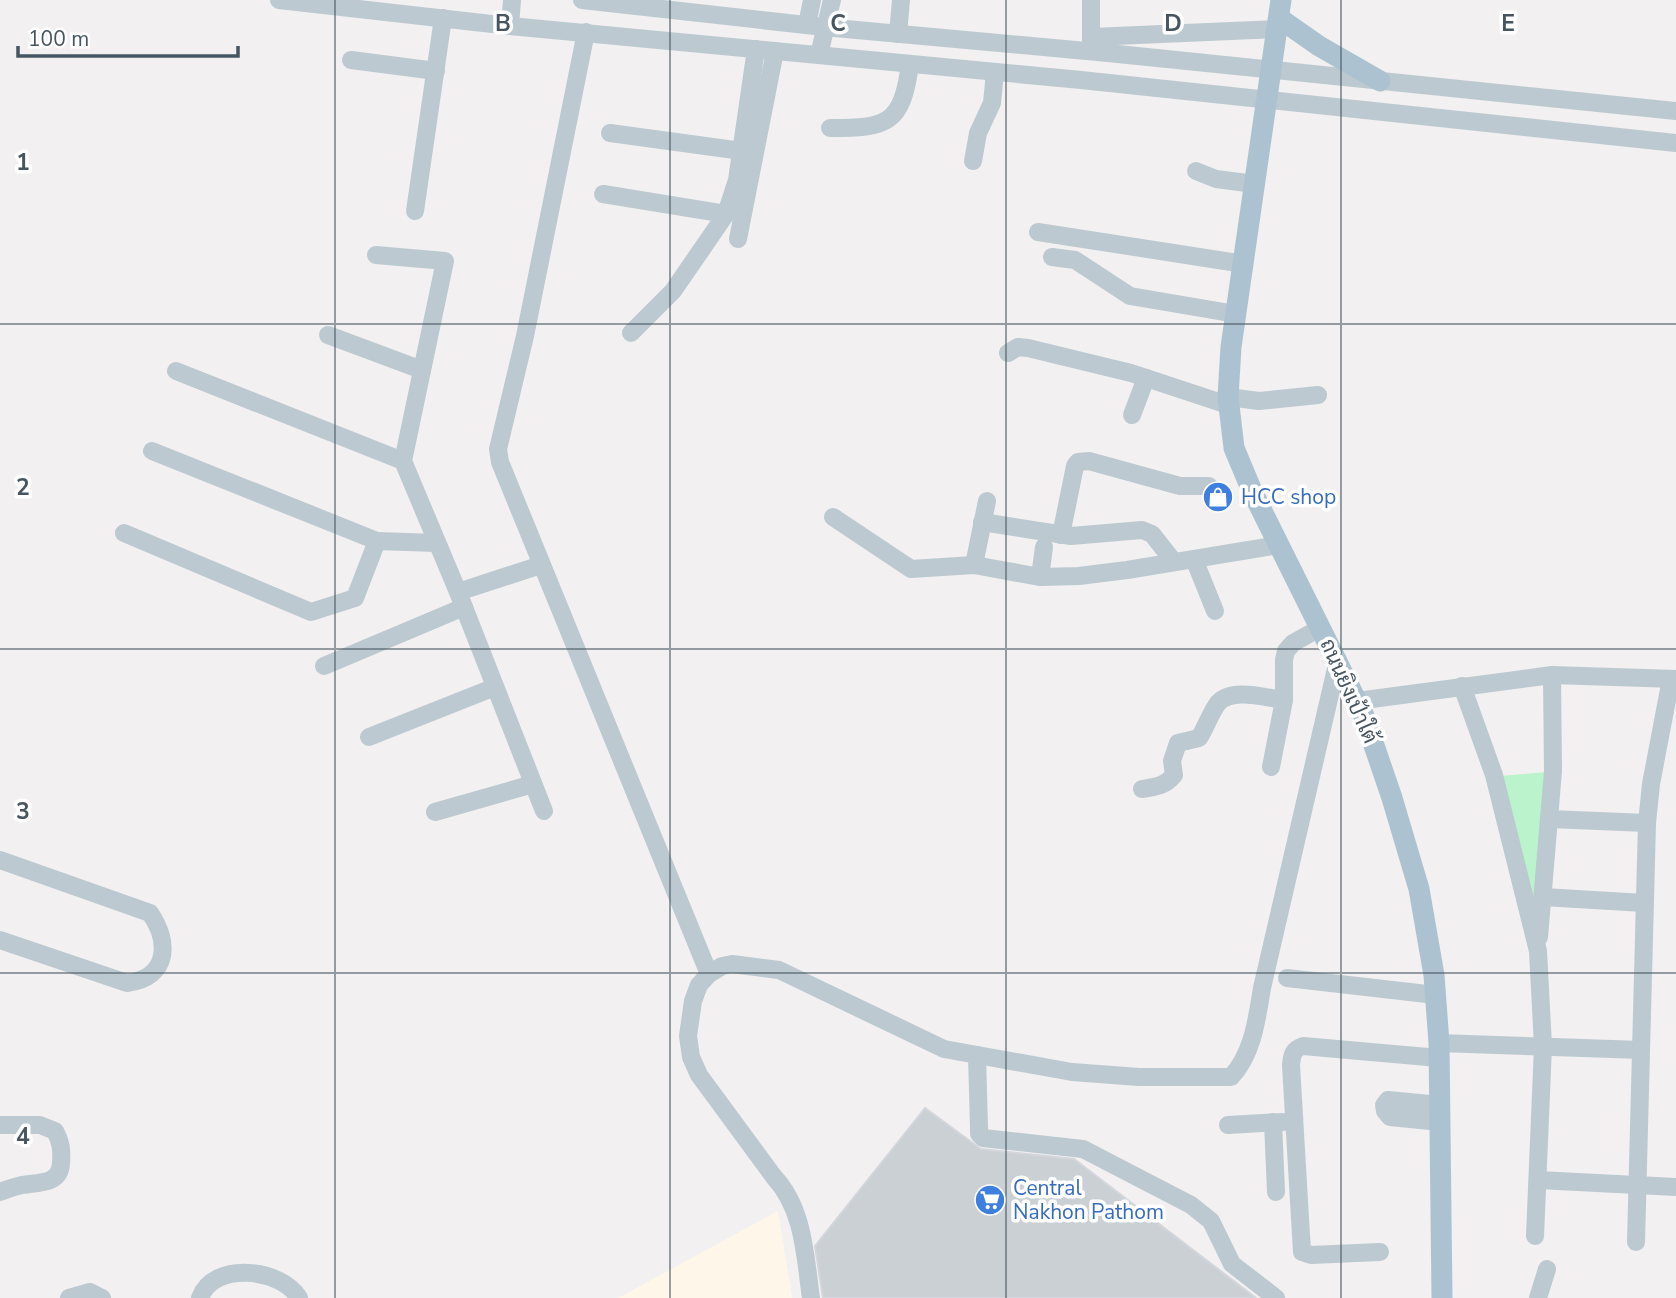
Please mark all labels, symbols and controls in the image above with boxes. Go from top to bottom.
text: B [495,8,511,39]
text: C [830,8,846,39]
text: D [1164,8,1182,39]
text: E [1501,8,1515,39]
scale bar [18,14,238,58]
text: 100 m [28,25,89,53]
text: 1 [16,147,30,178]
text: 2 [16,472,30,503]
shop icon: HCC shop [1201,480,1235,514]
place label: HCC shop [1241,483,1336,511]
street label: ถนนยิงเป้าใต้ [1314,634,1385,748]
text: 3 [16,796,30,827]
text: 4 [16,1121,30,1152]
place label: Central Nakhon Pathom [1013,1174,1164,1226]
supermarket icon: Central Nakhon Pathom [973,1183,1007,1217]

